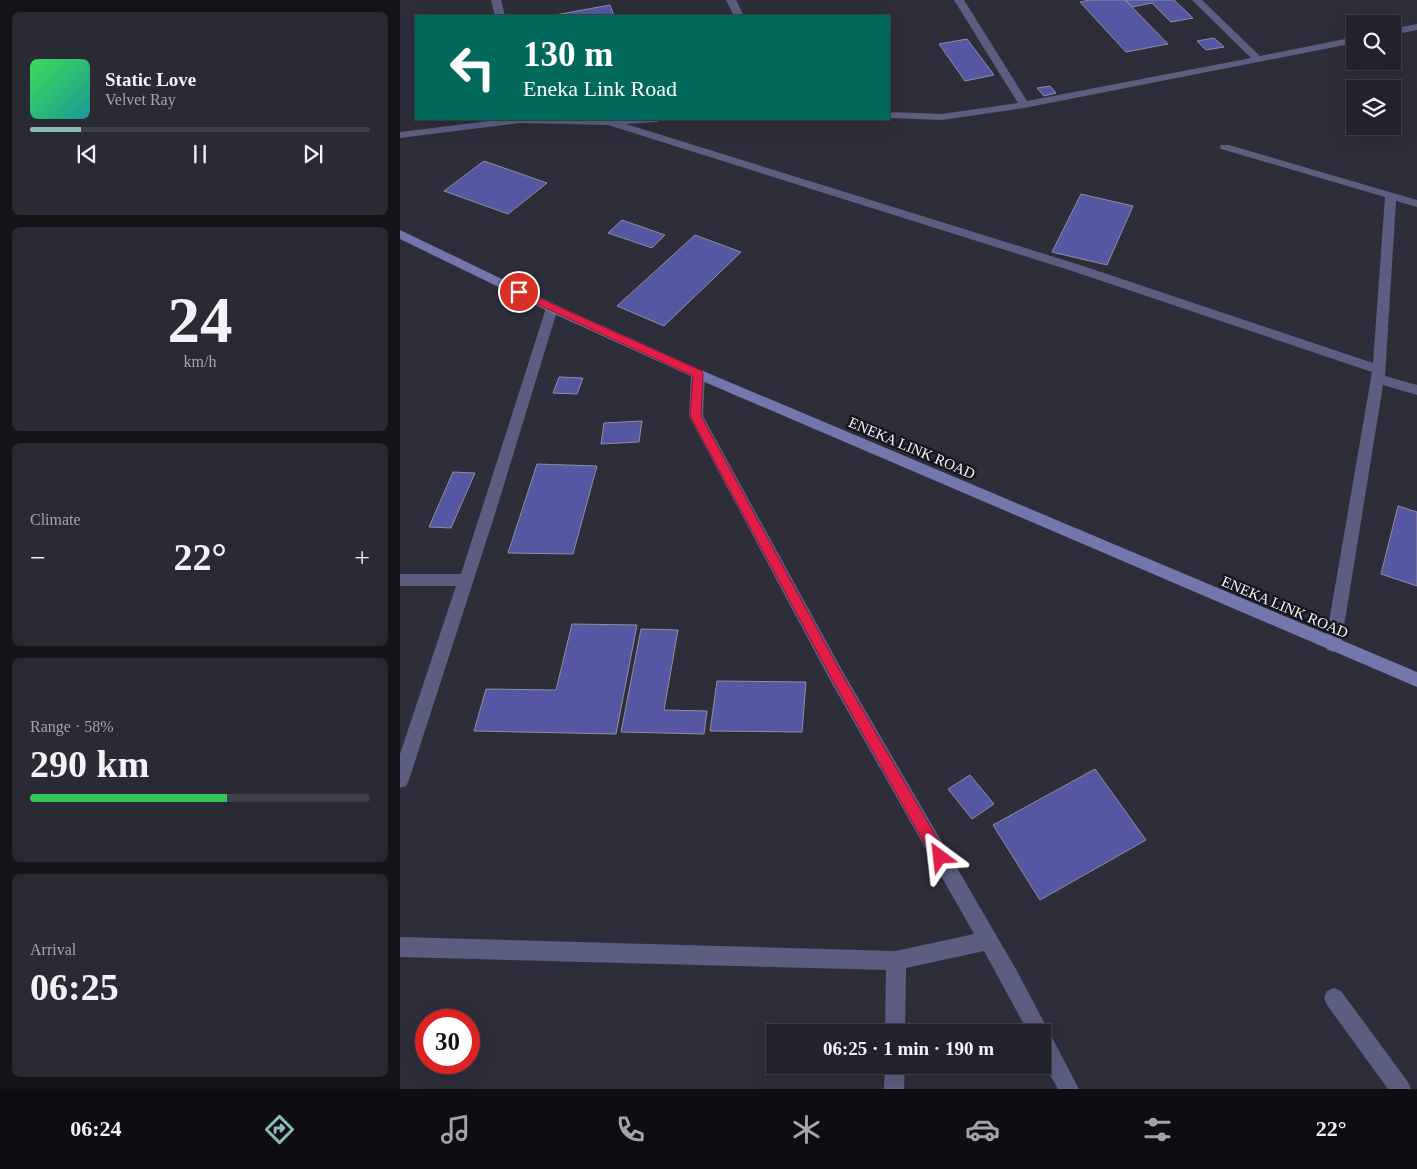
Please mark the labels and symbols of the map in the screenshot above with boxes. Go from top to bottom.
pin [498,271,540,313]
street label: ENEKA LINK ROAD [846,414,978,482]
street label: ENEKA LINK ROAD [1219,573,1351,641]
position arrow [913,830,965,882]
speed limit sign: 30 [415,1009,480,1074]

